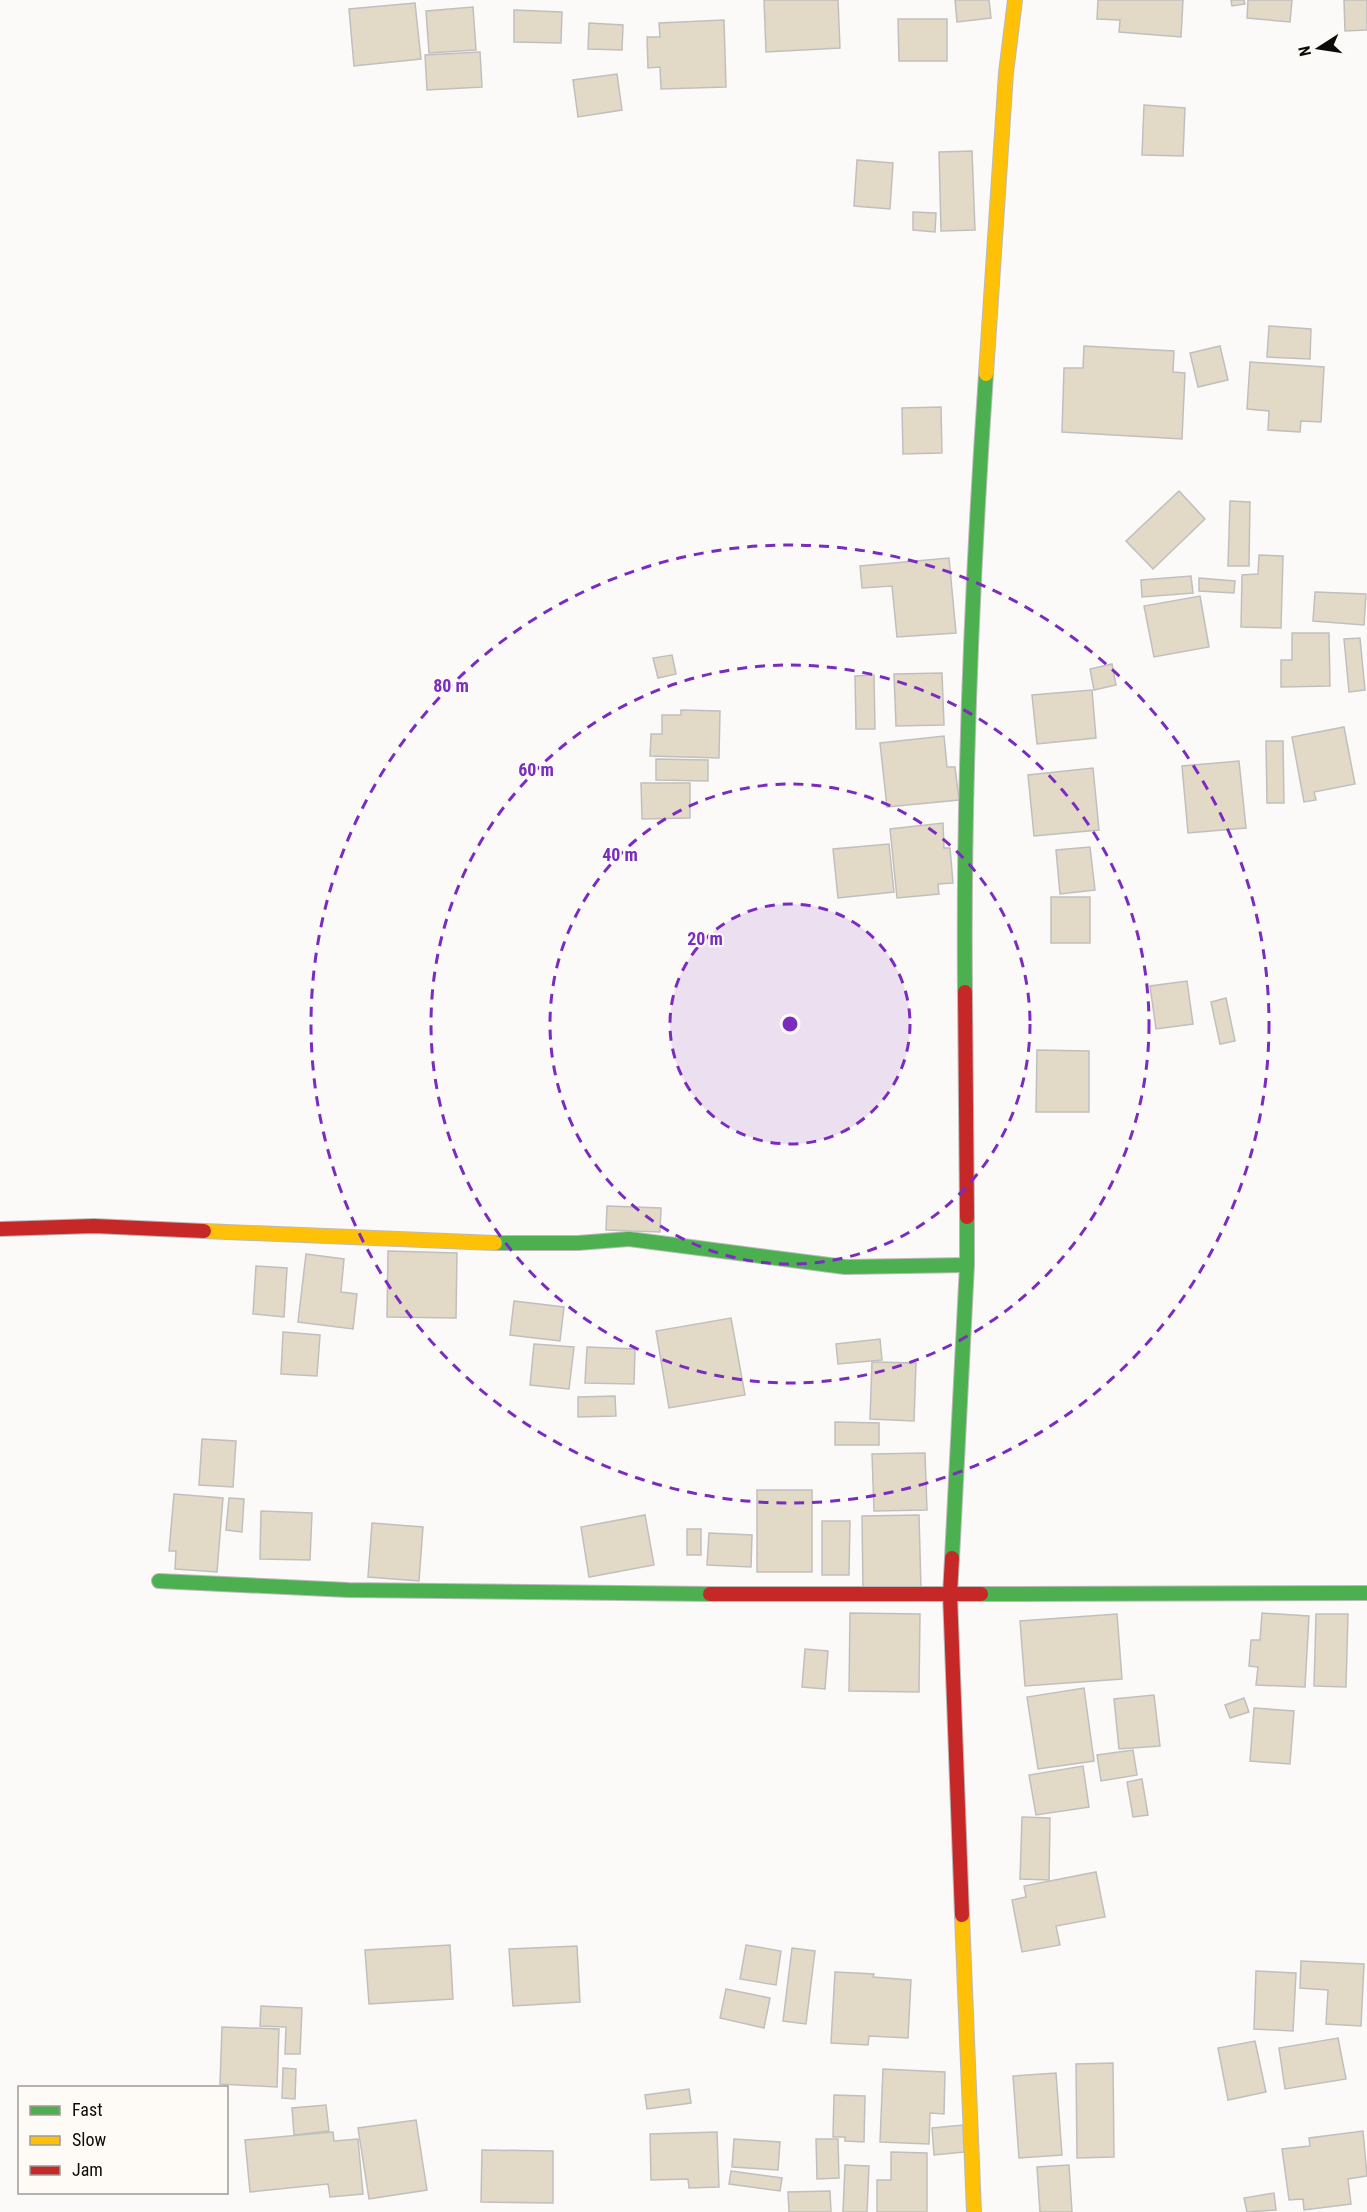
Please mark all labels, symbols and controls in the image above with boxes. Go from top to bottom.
north arrow [1289,18,1349,78]
text: N [1295,44,1315,58]
text: 80 m [433,675,469,696]
text: 60 m [518,759,554,780]
text: 40 m [602,844,638,865]
text: 20 m [687,928,723,949]
centre of rings [780,1014,800,1034]
legend [18,2086,228,2194]
text: Fast [72,2099,103,2120]
text: Slow [72,2129,107,2150]
text: Jam [72,2159,103,2180]

